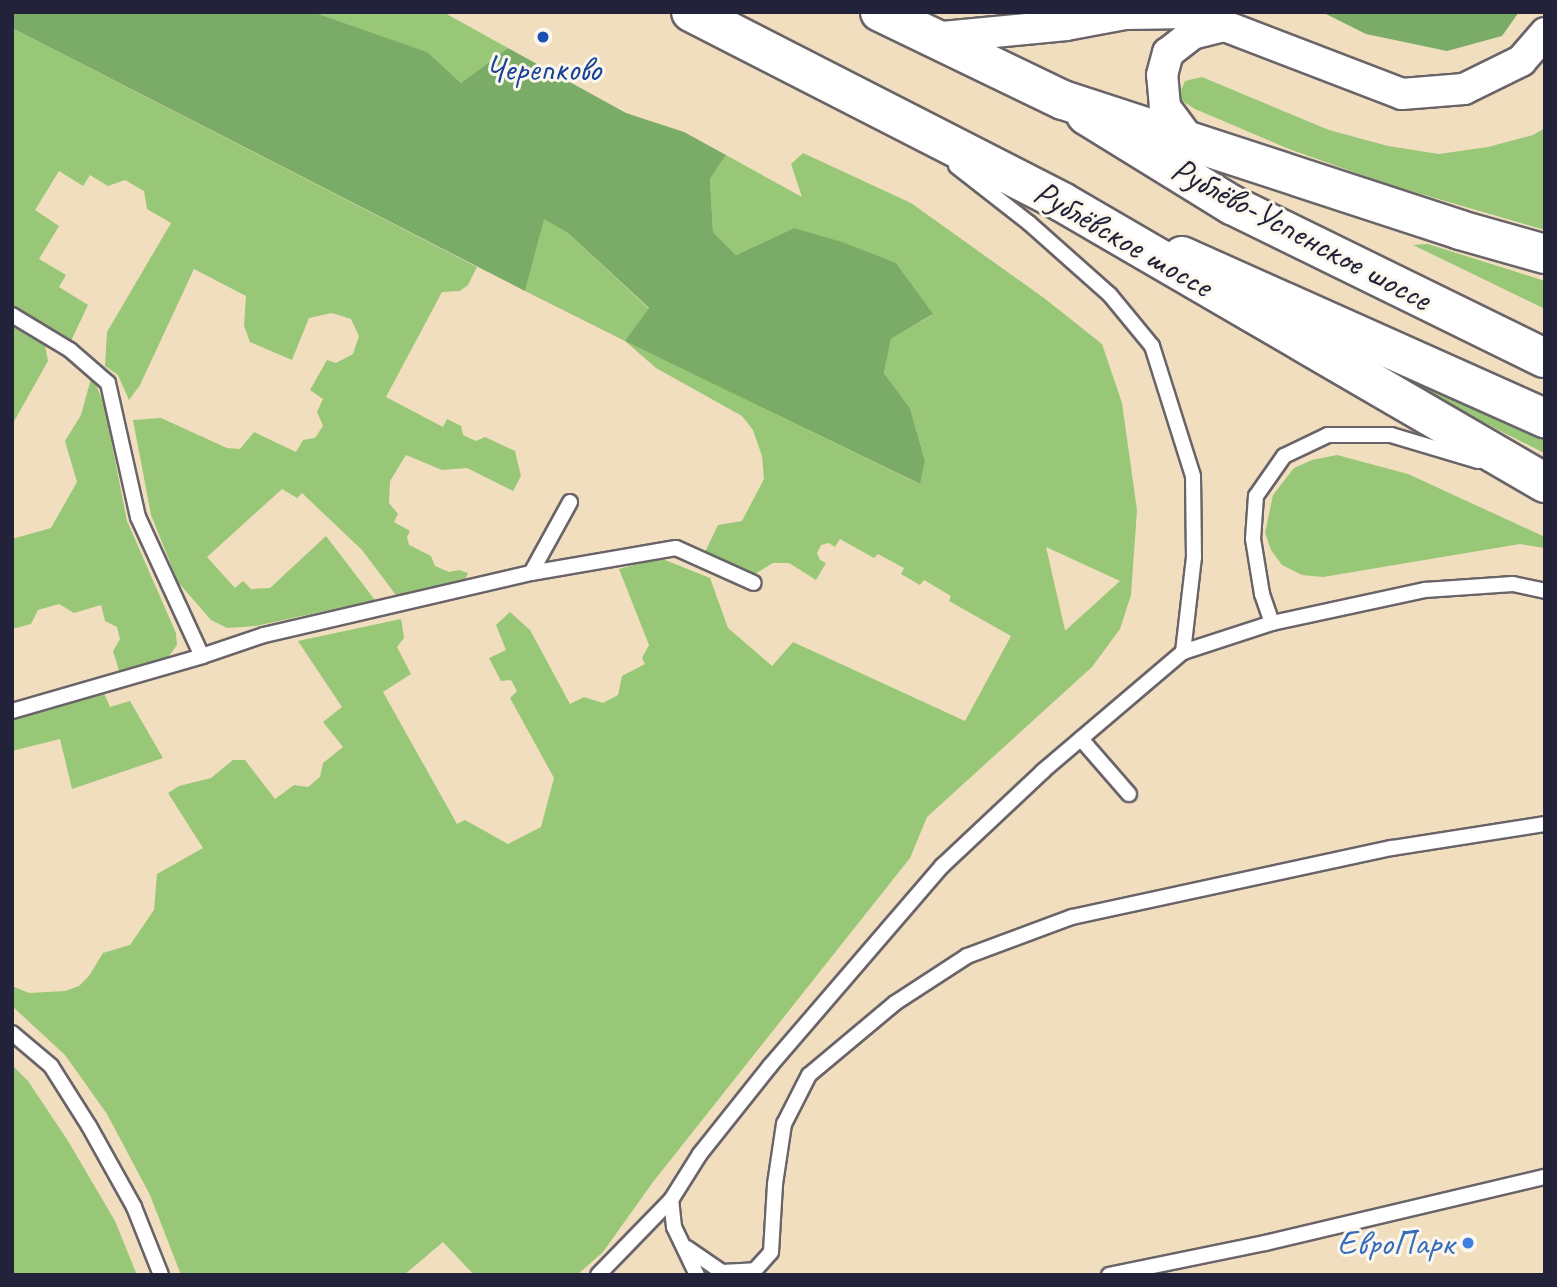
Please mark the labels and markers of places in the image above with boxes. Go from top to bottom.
marker: Черепково [535,29,551,45]
place label: Черепково [485,48,601,90]
place label: ЕвроПарк [1337,1222,1454,1264]
marker: ЕвроПарк [1460,1235,1476,1251]

